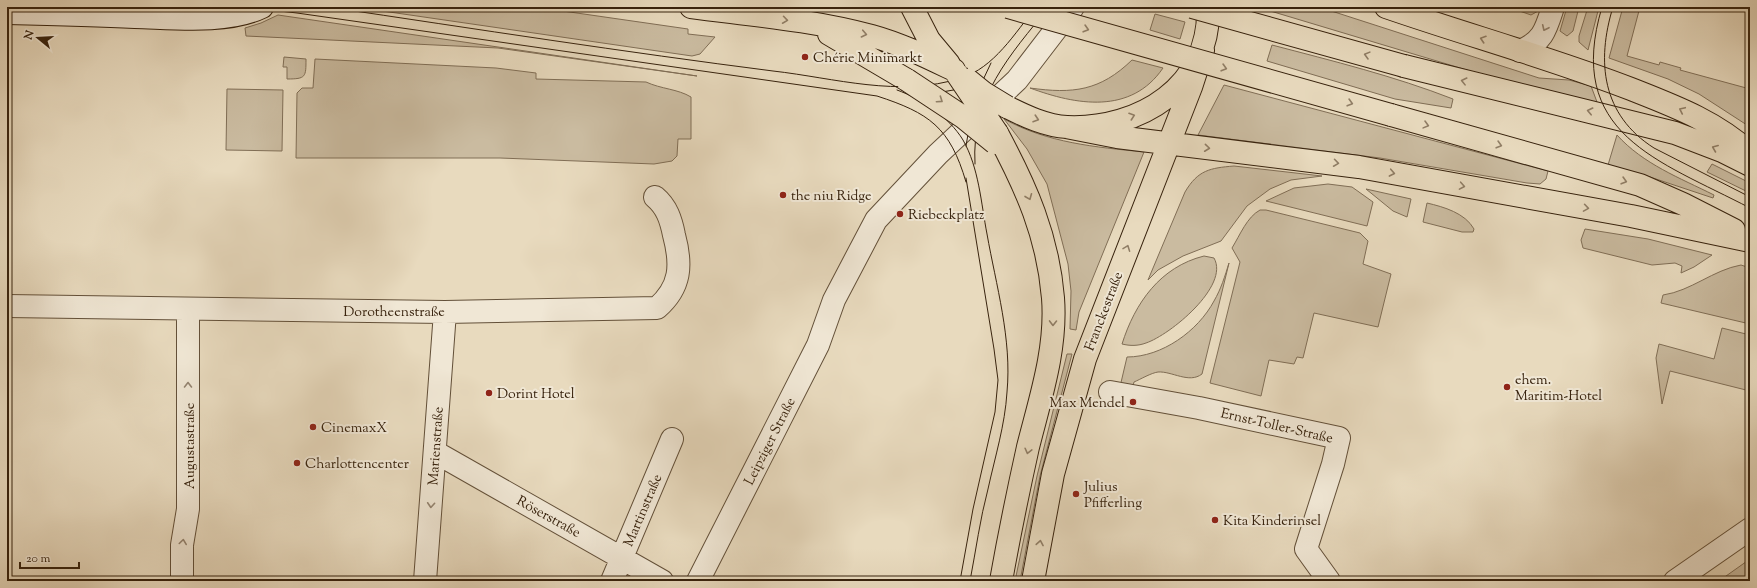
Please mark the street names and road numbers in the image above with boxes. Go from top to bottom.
street label: Franckestraße [1081,269,1129,354]
street label: Dorotheenstraße [343,303,445,323]
street label: Leipziger Straße [740,395,802,489]
street label: Augustastraße [181,403,201,489]
street label: Ernst-Toller-Straße [1218,404,1335,450]
street label: Marienstraße [424,406,450,486]
street label: Martinstraße [620,471,668,550]
street label: Röserstraße [512,492,584,544]

